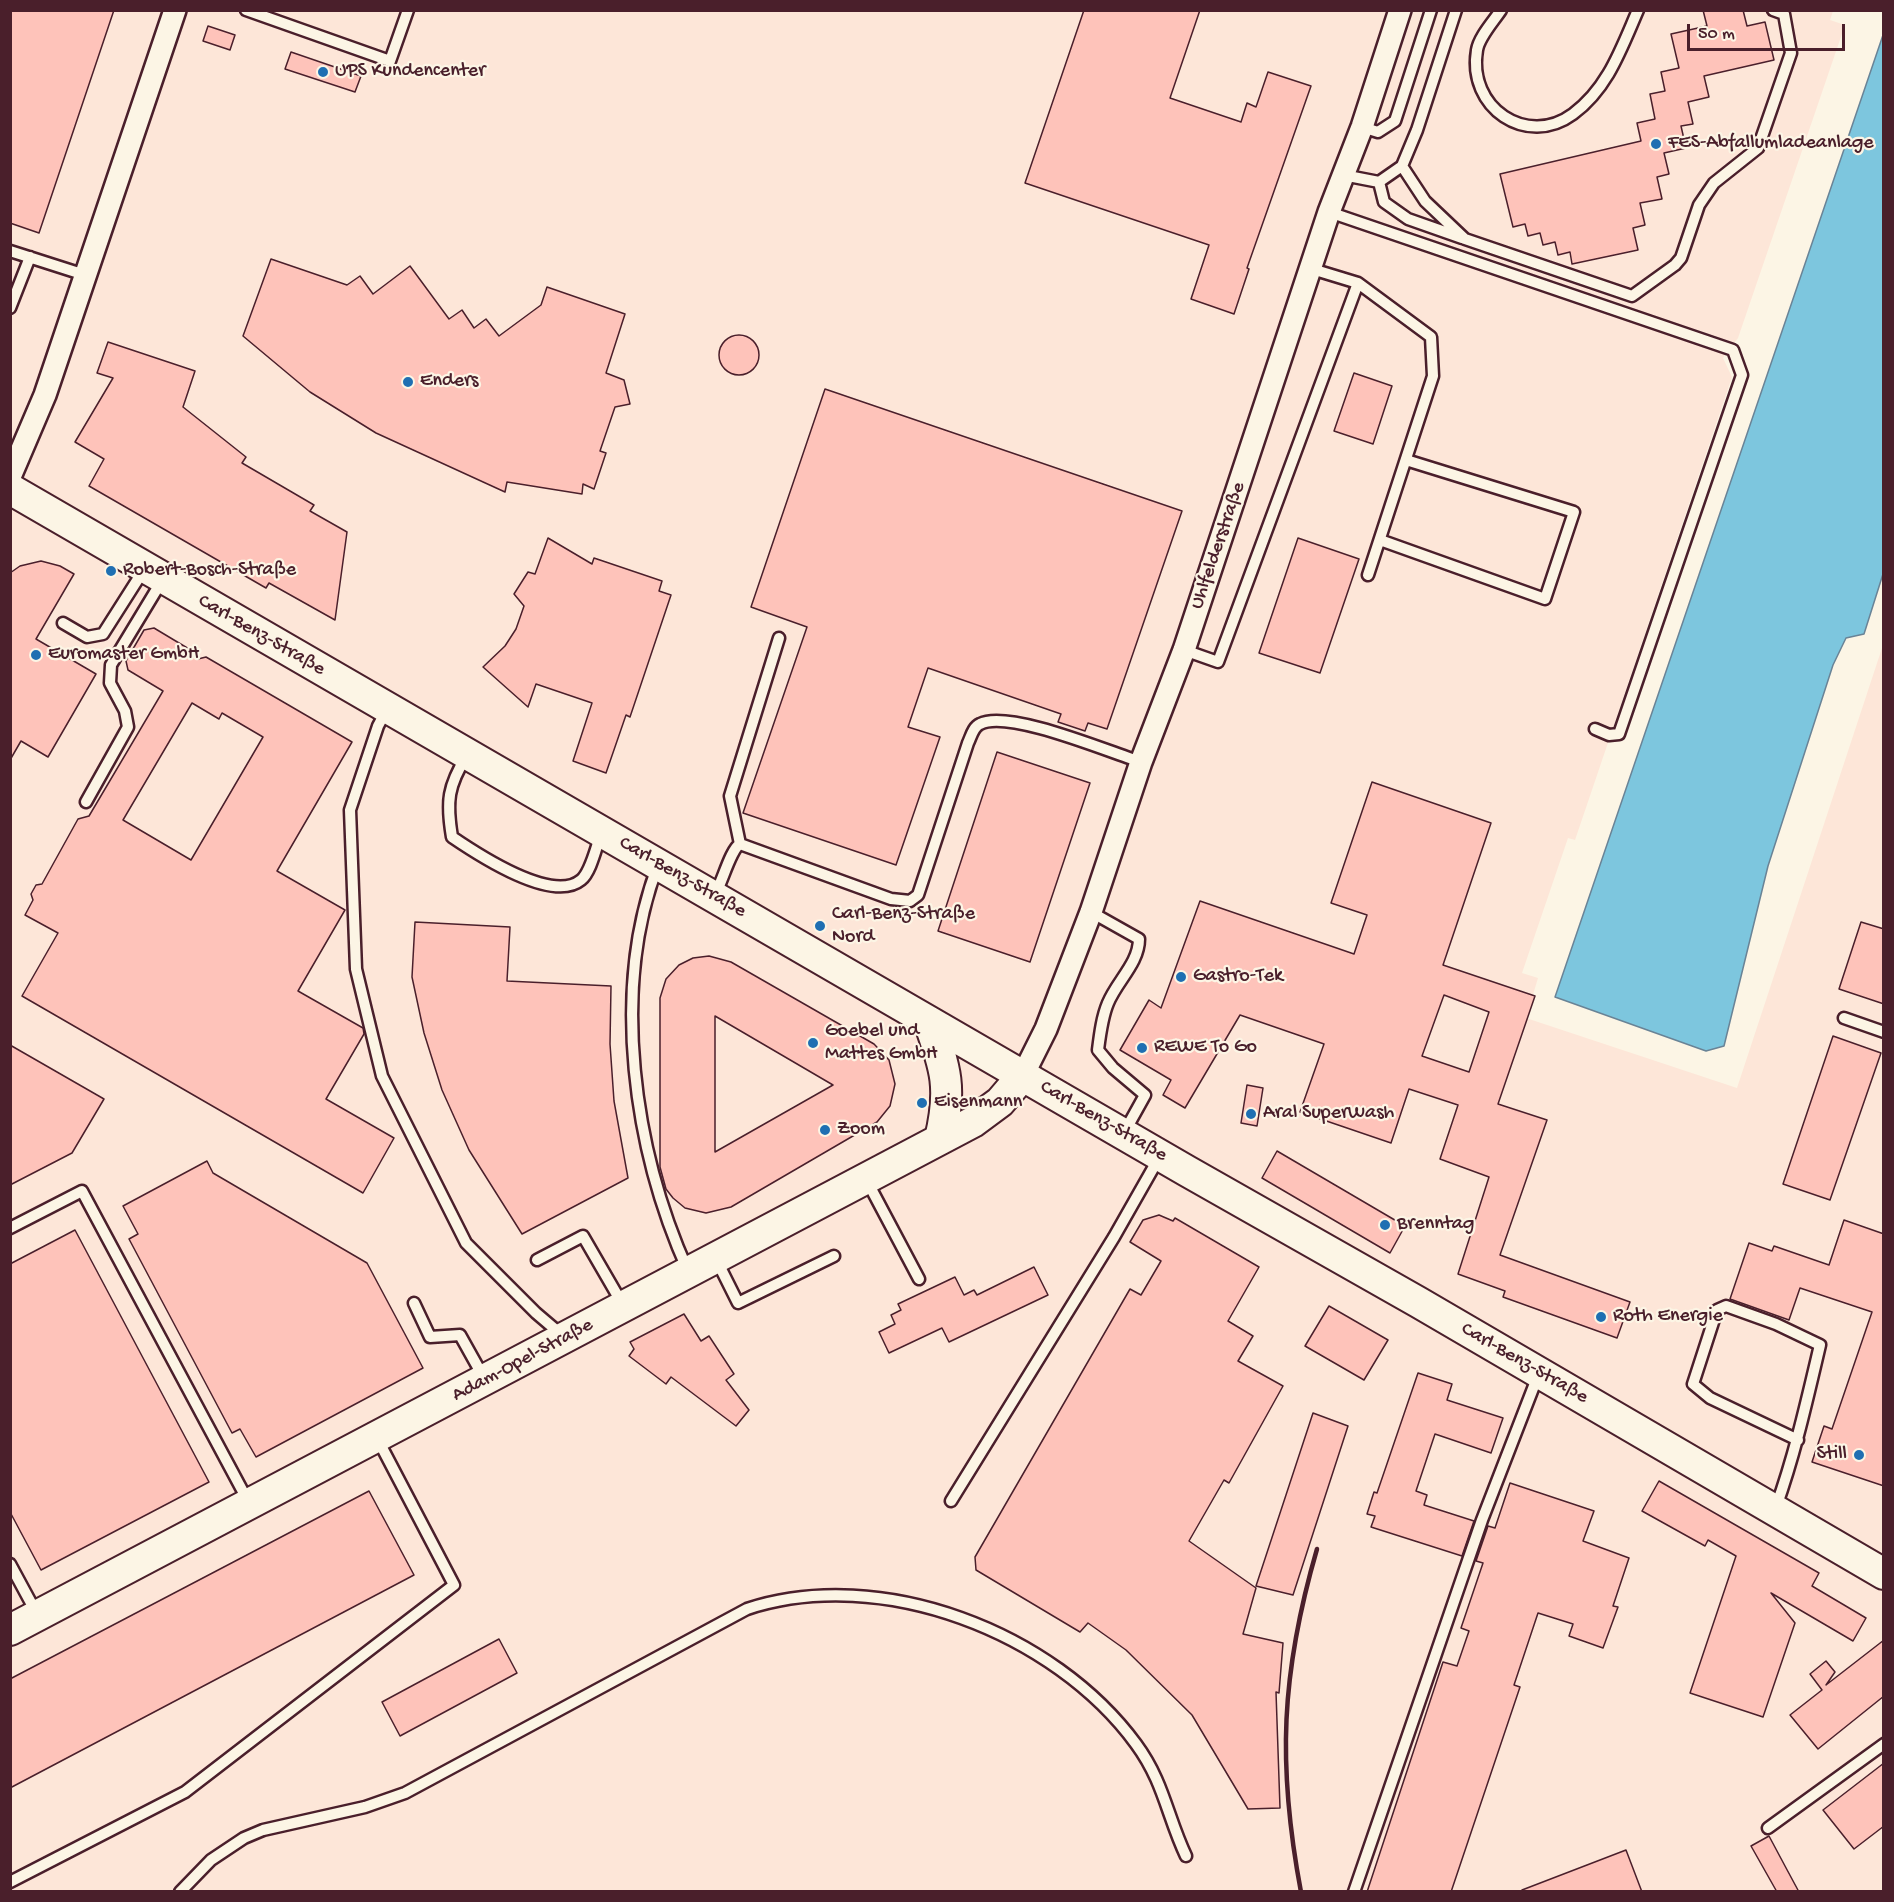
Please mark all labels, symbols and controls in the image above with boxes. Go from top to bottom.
scale bar [1690,12,1848,50]
text: 50 m [1698,24,1735,45]
place label: UPS Kundencenter [335,60,485,84]
marker: UPS Kundencenter [316,65,330,79]
place label: FES-Abfallumladeanlage [1668,132,1874,156]
marker: FES-Abfallumladeanlage [1649,137,1663,151]
place label: Enders [420,370,478,394]
marker: Enders [401,375,415,389]
street label: Uhlfelderstraße [1186,479,1252,613]
place label: Robert-Bosch-Straße [123,559,296,583]
marker: Robert-Bosch-Straße [104,564,118,578]
street label: Carl-Benz-Straße [193,590,329,682]
place label: Euromaster GmbH [48,643,199,667]
marker: Euromaster GmbH [29,648,43,662]
street label: Carl-Benz-Straße [614,832,750,924]
place label: Carl-Benz-Straße Nord [832,903,975,950]
marker: Carl-Benz-Straße Nord [813,919,827,933]
place label: Gastro-Tek [1193,965,1283,989]
marker: Gastro-Tek [1174,970,1188,984]
place label: Goebel und Mattes GmbH [825,1020,938,1067]
marker: Goebel und Mattes GmbH [806,1036,820,1050]
place label: REWE To Go [1154,1036,1257,1060]
marker: REWE To Go [1135,1041,1149,1055]
street label: Carl-Benz-Straße [1035,1076,1171,1168]
place label: Eisenmann [934,1091,1022,1115]
marker: Eisenmann [915,1096,929,1110]
place label: Aral SuperWash [1263,1102,1394,1126]
marker: Aral SuperWash [1244,1107,1258,1121]
place label: Zoom [837,1118,885,1142]
marker: Zoom [818,1123,832,1137]
place label: Brenntag [1397,1213,1474,1237]
marker: Brenntag [1378,1218,1392,1232]
place label: Roth Energie [1613,1305,1723,1329]
marker: Roth Energie [1594,1310,1608,1324]
street label: Adam-Opel-Straße [448,1314,598,1408]
street label: Carl-Benz-Straße [1456,1318,1592,1410]
place label: Still [1816,1443,1847,1467]
marker: Still [1852,1448,1866,1462]

